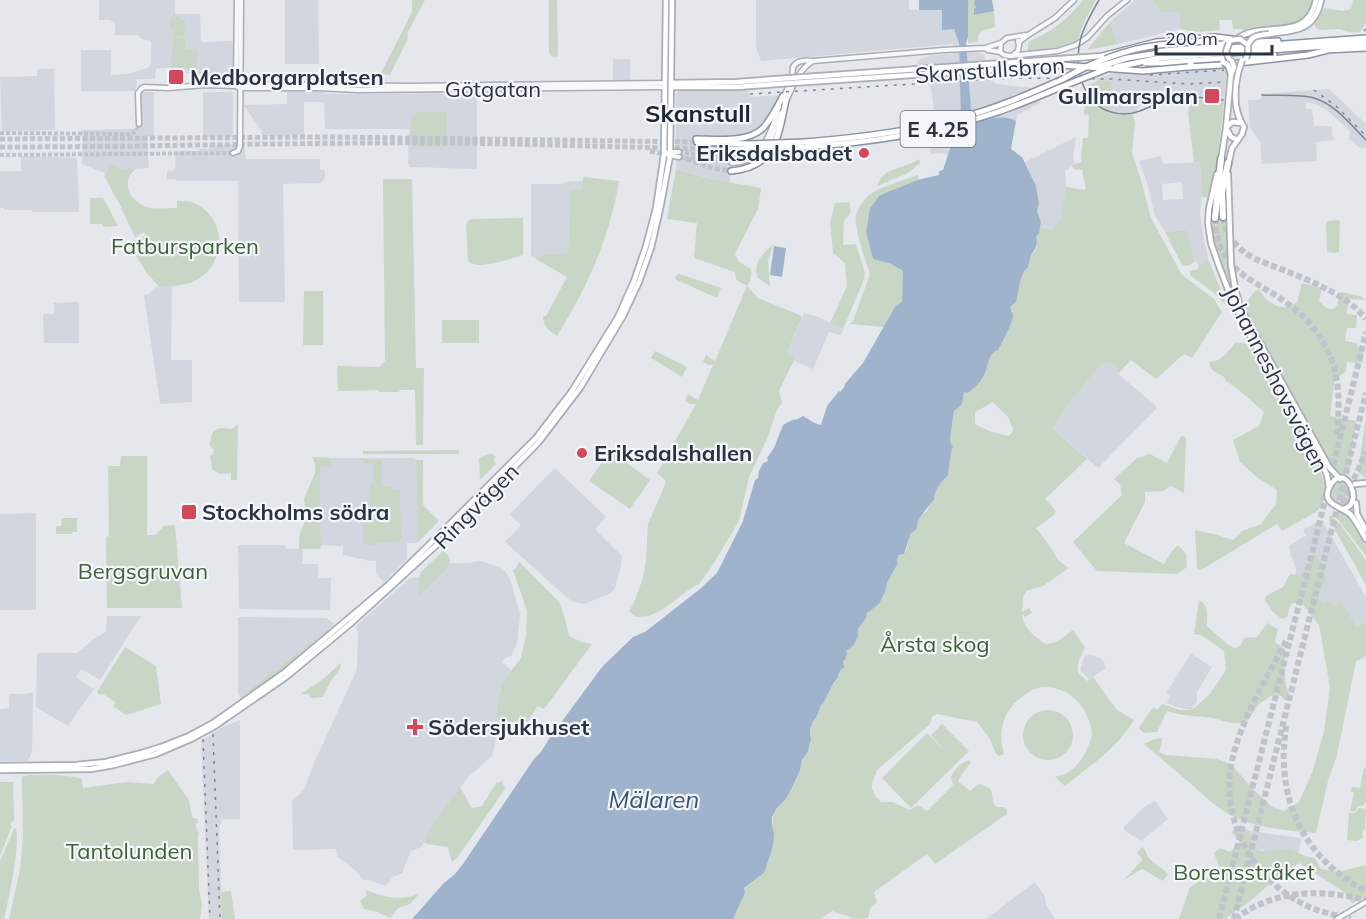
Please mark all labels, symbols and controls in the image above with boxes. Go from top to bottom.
scale bar [1156,18,1272,56]
text: 200 m [1165,27,1218,50]
street label: Skanstullsbron [914,51,1066,89]
place label: Medborgarplatsen [190,63,384,91]
marker: Medborgarplatsen [167,68,185,86]
street label: Götgatan [445,75,541,103]
place label: Gullmarsplan [1058,82,1198,110]
marker: Gullmarsplan [1203,87,1221,105]
district label: Skanstull [645,98,751,128]
road number: E 4.25 [900,111,976,147]
place label: Eriksdalsbadet [696,139,852,167]
marker: Eriksdalsbadet [857,146,871,160]
park label: Fatbursparken [111,232,259,260]
street label: Johanneshovsvägen [1217,281,1335,477]
place label: Eriksdalshallen [594,439,752,467]
marker: Eriksdalshallen [575,446,589,460]
street label: Ringvägen [427,457,525,555]
place label: Stockholms södra [202,498,389,526]
marker: Stockholms södra [180,503,198,521]
park label: Bergsgruvan [78,557,208,585]
park label: Årsta skog [880,630,990,658]
place label: Södersjukhuset [428,713,589,741]
marker: Södersjukhuset [406,718,424,736]
water label: Mälaren [609,784,699,814]
park label: Tantolunden [66,837,192,865]
park label: Borensstråket [1173,858,1315,886]

